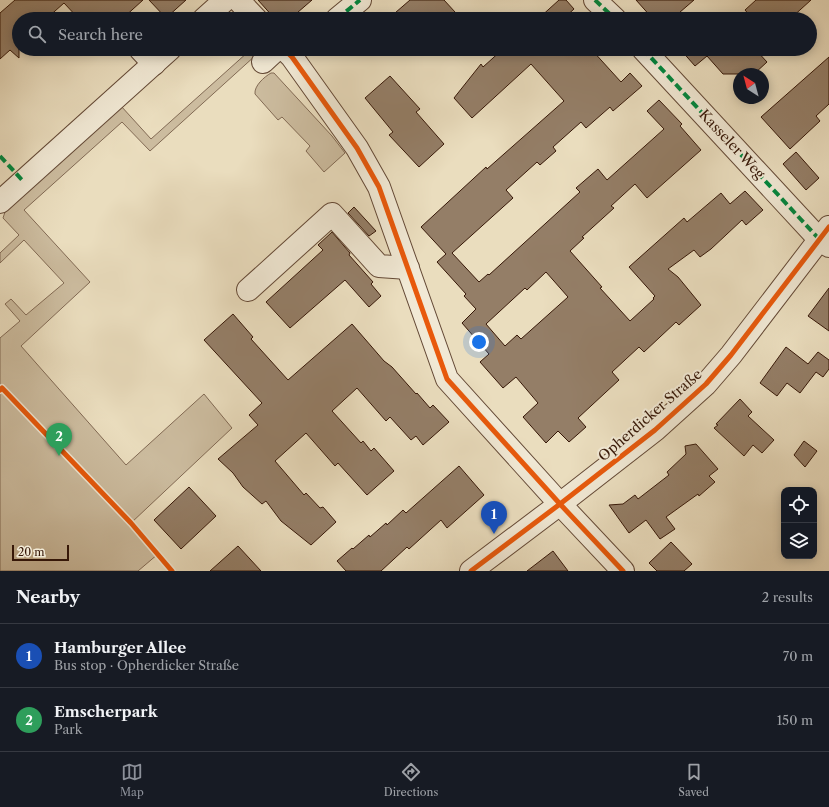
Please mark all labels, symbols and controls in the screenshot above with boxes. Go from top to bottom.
search box [12,12,817,56]
icon: search [26,23,48,45]
text: Search here [58,25,143,44]
north arrow [733,68,769,104]
street label: Kasseler Weg [695,105,769,183]
your location [469,332,489,352]
street label: Opherdicker Straße [594,365,706,465]
pin: 2 [46,423,72,456]
map controls [781,487,817,559]
button: locate [781,487,817,523]
pin: 1 [481,501,507,534]
button: layers [781,523,817,559]
scale bar [12,543,69,562]
text: 20 m [18,545,44,559]
text: Nearby [16,587,80,607]
text: 2 results [762,589,813,605]
text: Hamburger Allee [54,638,186,657]
text: 1 [26,648,32,664]
text: 70 m [783,648,813,664]
text: Bus stop · Opherdicker Straße [54,657,239,673]
text: Emscherpark [54,702,158,721]
text: 2 [25,712,33,728]
text: 150 m [777,712,813,728]
text: Park [54,721,82,737]
tab: Map [120,761,144,799]
tab: Directions [384,761,438,799]
tab: Saved [678,761,709,799]

